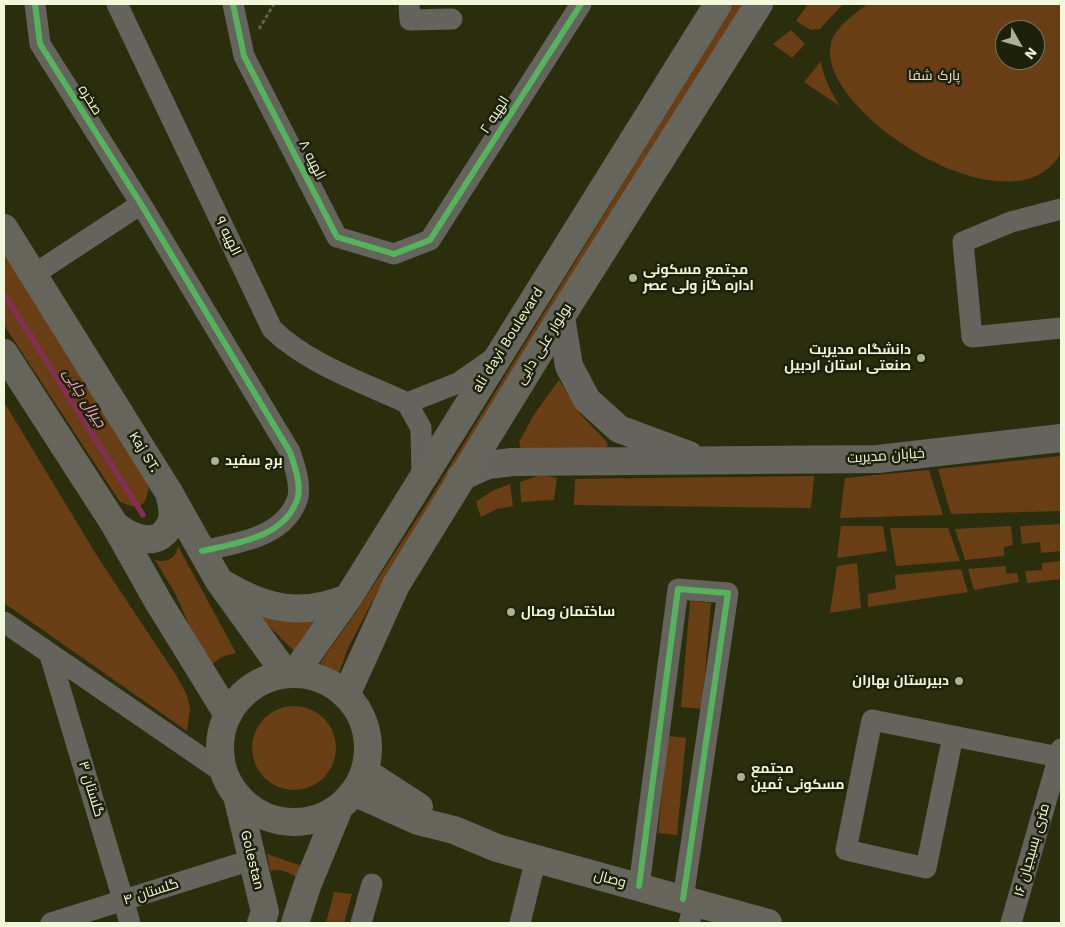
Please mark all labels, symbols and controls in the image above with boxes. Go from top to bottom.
north arrow [995,20,1045,70]
text: N [1022,45,1041,63]
park label: پارک شفا [908,68,960,84]
street label: صخره [74,82,106,118]
street label: الهیه ۲ [477,93,513,137]
street label: الهیه ۸ [295,137,329,183]
street label: الهیه ۹ [211,214,245,258]
place label: مجتمع مسکونی اداره گاز ولی عصر [643,262,754,294]
marker: مجتمع مسکونی اداره گاز ولی عصر [627,272,639,284]
street label: ali dayi Boulevard [469,285,547,395]
street label: بولوار علی دایی [512,300,576,388]
place label: دانشگاه مدیریت صنعتی استان اردبیل [784,342,911,374]
marker: دانشگاه مدیریت صنعتی استان اردبیل [915,352,927,364]
water label: جیرال چایی [59,365,109,431]
street label: Kaj ST. [125,429,163,475]
street label: خیابان مدیریت [847,445,925,467]
place label: برج سفید [225,453,283,469]
marker: برج سفید [209,455,221,467]
place label: ساختمان وصال [521,604,615,620]
marker: ساختمان وصال [505,606,517,618]
place label: دبیرستان بهاران [852,673,949,689]
marker: دبیرستان بهاران [953,675,965,687]
street label: گلستان ۳ [75,759,107,819]
place label: مجتمع مسکونی ثمین [751,761,844,794]
marker: مجتمع مسکونی ثمین [735,771,747,783]
street label: ۱۶ متری بسیجیان [1011,801,1053,899]
street label: Golestan [237,829,267,891]
street label: وصال [592,867,628,891]
street label: گلستان ۴ [121,875,181,909]

